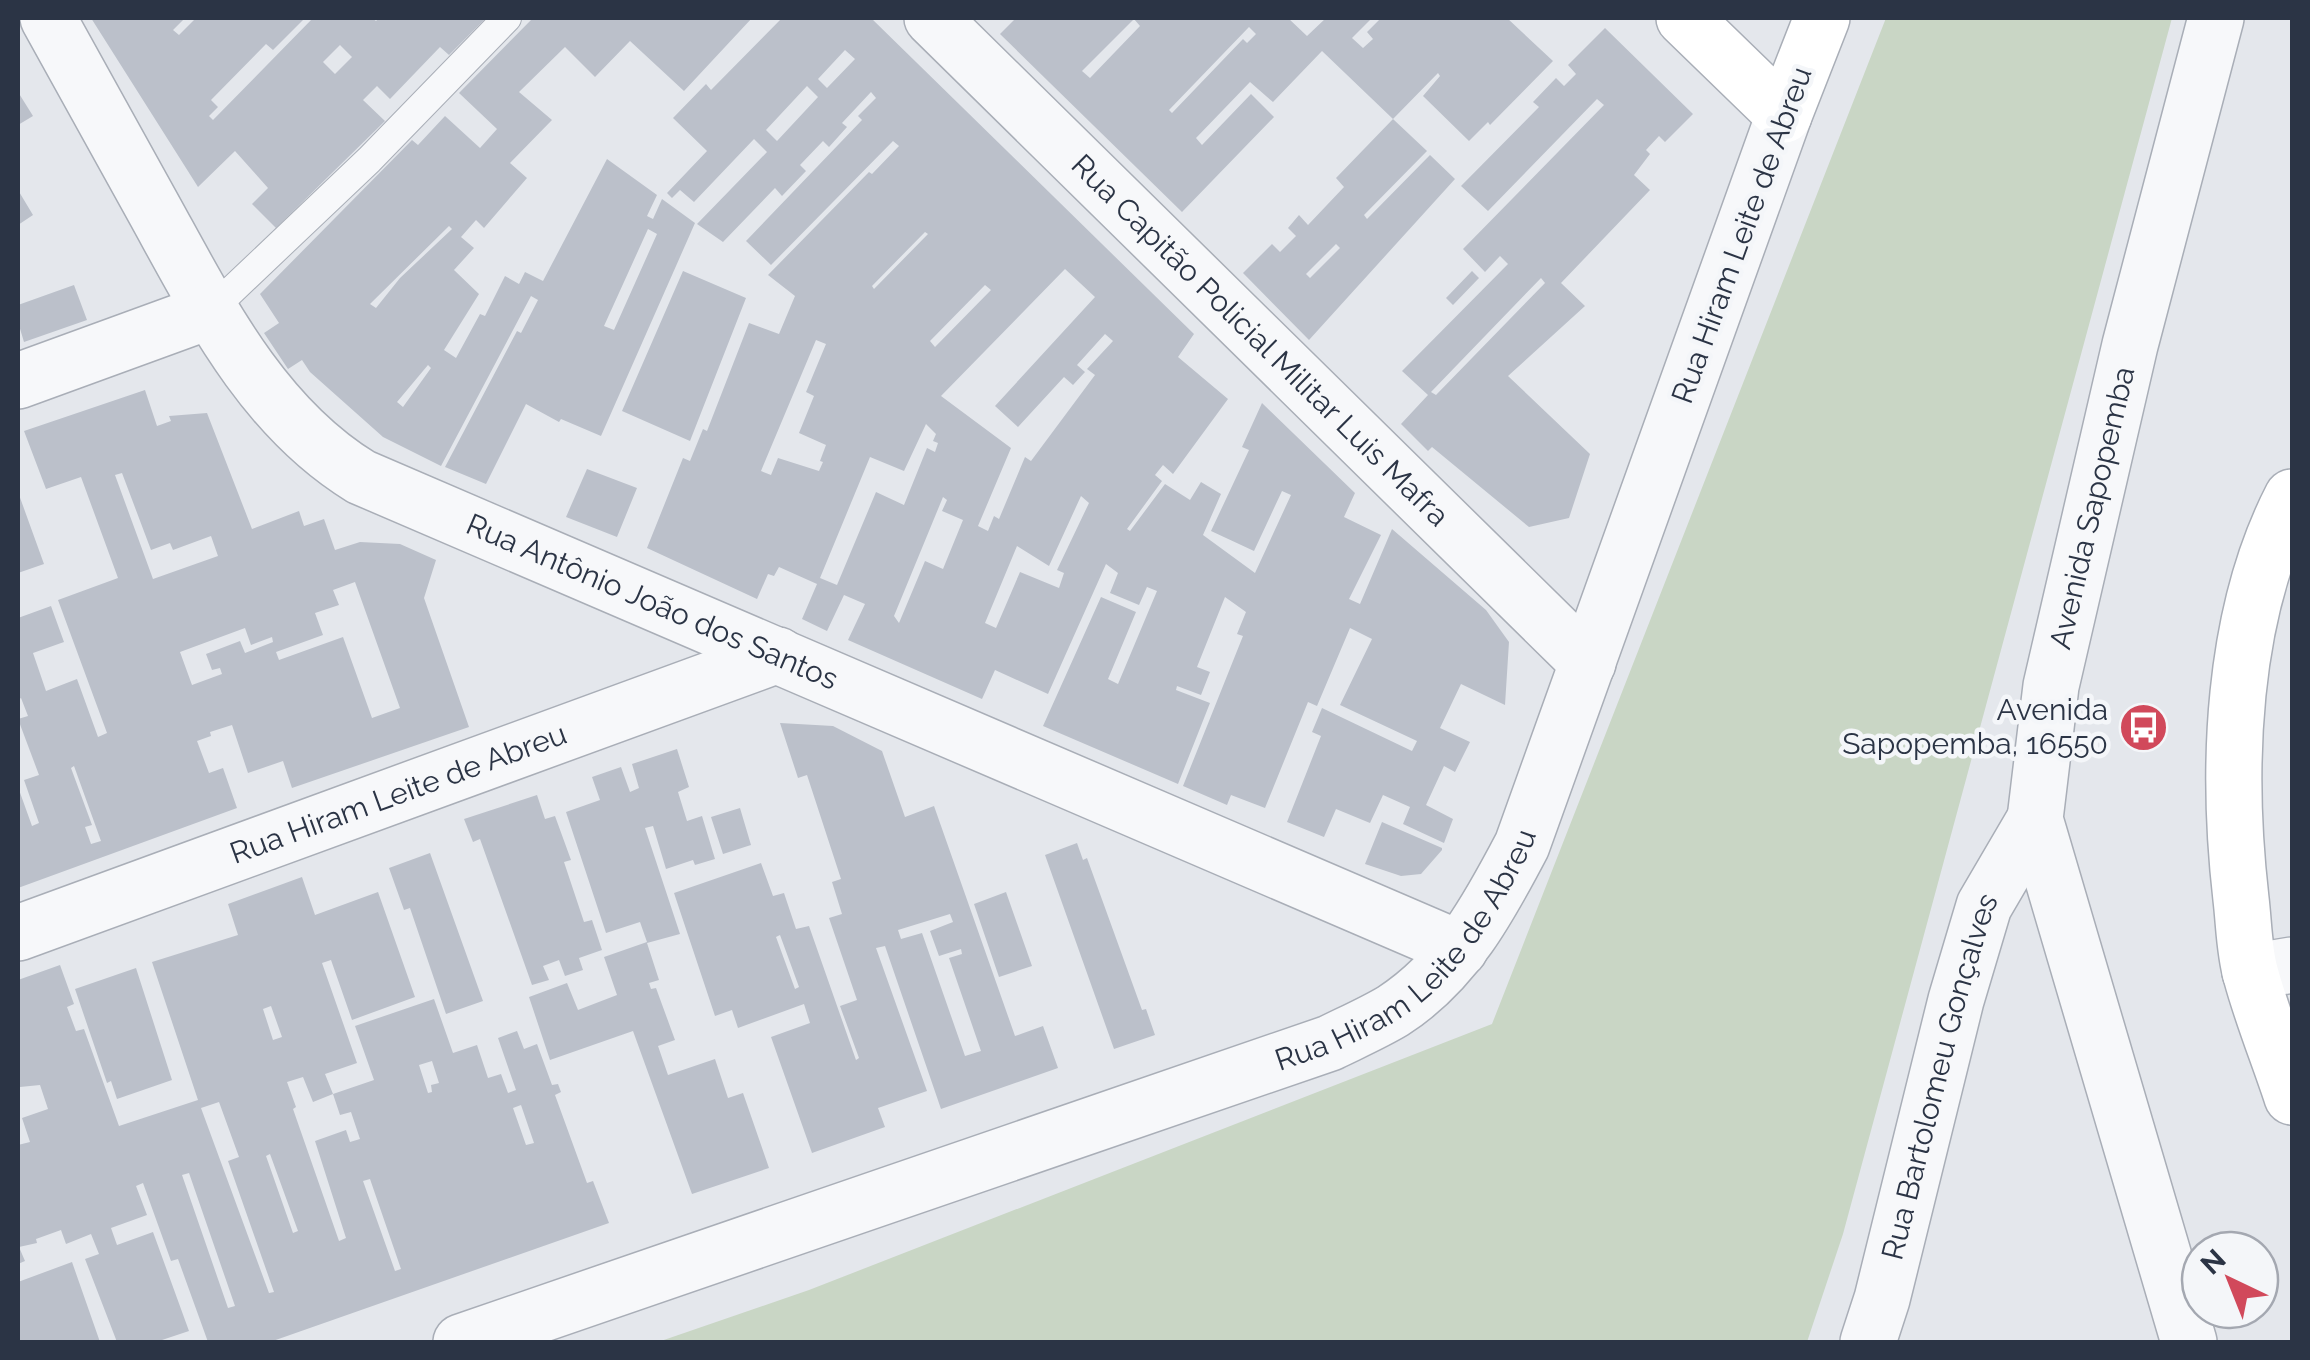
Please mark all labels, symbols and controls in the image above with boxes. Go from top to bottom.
street label: Rua Hiram Leite de Abreu [1664,62,1819,408]
street label: Rua Capitão Policial Militar Luis Mafra [1064,147,1456,533]
street label: Avenida Sapopemba [2042,363,2141,652]
street label: Rua Antônio João dos Santos [461,506,843,697]
place label: Avenida Sapopemba, 16550 [1842,692,2108,761]
bus stop icon: Avenida Sapopemba, 16550 [2117,701,2169,753]
street label: Rua Hiram Leite de Abreu [225,716,571,871]
street label: Rua Hiram Leite de Abreu [1270,824,1543,1078]
street label: Rua Bartolomeu Gonçalves [1874,886,2005,1263]
north arrow [2180,1230,2280,1330]
text: N [2194,1243,2232,1281]

